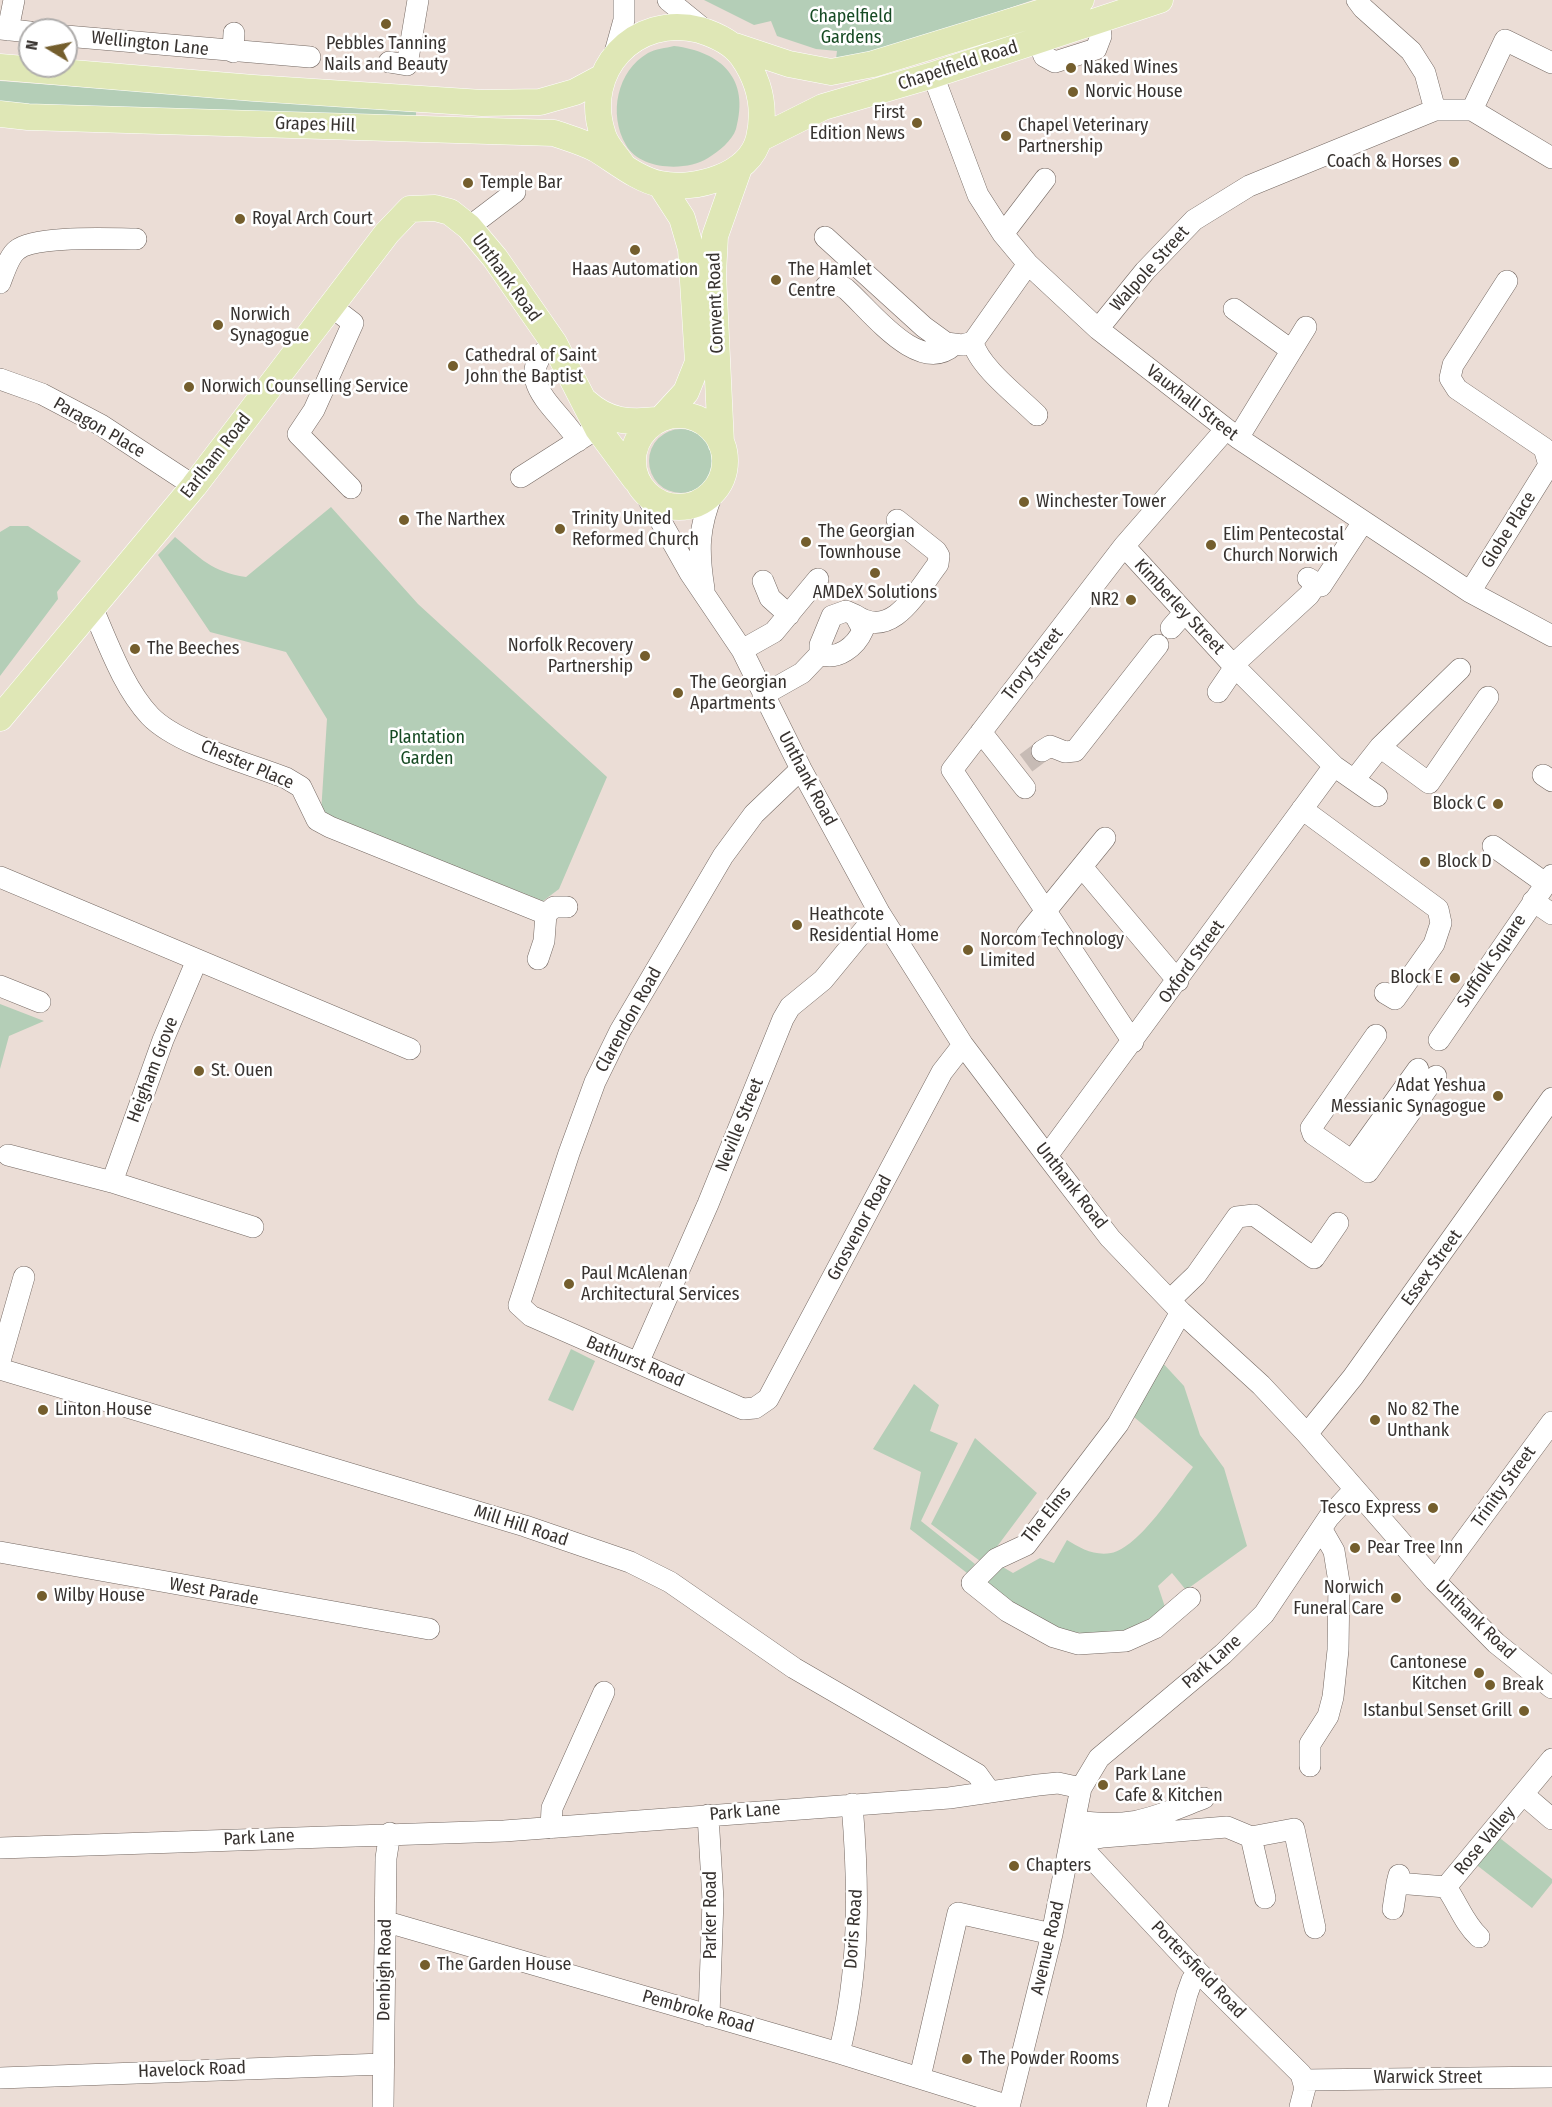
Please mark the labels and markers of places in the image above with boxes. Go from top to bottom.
marker: Pebbles Tanning Nails and Beauty [379,17,393,31]
place label: Pebbles Tanning Nails and Beauty [324,33,448,76]
place label: Naked Wines [1083,57,1178,79]
marker: Naked Wines [1064,61,1078,75]
place label: Norvic House [1085,81,1183,103]
marker: Norvic House [1066,85,1080,99]
place label: First Edition News [810,102,905,144]
place label: Chapel Veterinary Partnership [1018,115,1148,158]
marker: First Edition News [910,116,924,130]
marker: Chapel Veterinary Partnership [999,129,1013,143]
place label: Coach & Horses [1327,151,1442,173]
marker: Coach & Horses [1447,155,1461,169]
place label: Temple Bar [480,172,562,194]
marker: Temple Bar [461,176,475,190]
place label: Royal Arch Court [252,208,373,230]
marker: Royal Arch Court [233,212,247,226]
marker: Haas Automation [628,243,642,257]
place label: Haas Automation [572,259,698,281]
place label: The Hamlet Centre [788,259,872,302]
marker: The Hamlet Centre [769,273,783,287]
place label: Norwich Synagogue [230,304,309,346]
marker: Norwich Synagogue [211,318,225,332]
place label: Cathedral of Saint John the Baptist [465,345,597,388]
marker: Cathedral of Saint John the Baptist [446,359,460,373]
place label: Norwich Counselling Service [201,376,408,398]
marker: Norwich Counselling Service [182,380,196,394]
place label: Winchester Tower [1036,491,1166,513]
marker: Winchester Tower [1017,495,1031,509]
place label: Trinity United Reformed Church [572,508,699,550]
place label: The Narthex [416,509,505,531]
marker: The Narthex [397,513,411,527]
place label: The Georgian Townhouse [818,521,915,564]
marker: Trinity United Reformed Church [553,522,567,536]
place label: Elim Pentecostal Church Norwich [1223,524,1344,566]
marker: The Georgian Townhouse [799,535,813,549]
marker: Elim Pentecostal Church Norwich [1204,538,1218,552]
marker: AMDeX Solutions [868,566,882,580]
place label: AMDeX Solutions [813,582,937,604]
place label: NR2 [1090,589,1119,611]
marker: NR2 [1124,593,1138,607]
place label: Norfolk Recovery Partnership [508,635,633,678]
place label: The Beeches [147,638,239,660]
marker: The Beeches [128,642,142,656]
marker: Norfolk Recovery Partnership [638,649,652,663]
place label: The Georgian Apartments [690,672,787,714]
marker: The Georgian Apartments [671,686,685,700]
place label: Block C [1433,793,1486,815]
marker: Block C [1491,797,1505,811]
place label: Block D [1437,851,1492,873]
marker: Block D [1418,855,1432,869]
place label: Heathcote Residential Home [809,904,939,946]
marker: Heathcote Residential Home [790,918,804,932]
place label: Norcom Technology Limited [980,929,1124,972]
marker: Norcom Technology Limited [961,943,975,957]
place label: Block E [1390,967,1443,989]
marker: Block E [1448,971,1462,985]
place label: St. Ouen [211,1060,273,1082]
marker: St. Ouen [192,1064,206,1078]
place label: Adat Yeshua Messianic Synagogue [1331,1075,1486,1118]
marker: Adat Yeshua Messianic Synagogue [1491,1089,1505,1103]
place label: Paul McAlenan Architectural Services [581,1263,739,1306]
marker: Paul McAlenan Architectural Services [562,1277,576,1291]
place label: Linton House [55,1399,152,1421]
place label: No 82 The Unthank [1387,1399,1459,1442]
marker: Linton House [36,1403,50,1417]
marker: No 82 The Unthank [1368,1413,1382,1427]
place label: Tesco Express [1320,1497,1421,1519]
marker: Tesco Express [1426,1501,1440,1515]
place label: Pear Tree Inn [1367,1537,1463,1559]
marker: Pear Tree Inn [1348,1541,1362,1555]
place label: Norwich Funeral Care [1293,1577,1384,1620]
place label: Wilby House [54,1585,145,1607]
marker: Wilby House [35,1589,49,1603]
marker: Norwich Funeral Care [1389,1591,1403,1605]
place label: Cantonese Kitchen [1390,1652,1467,1694]
marker: Cantonese Kitchen [1472,1666,1486,1680]
place label: Break [1502,1674,1544,1696]
marker: Break [1483,1678,1497,1692]
place label: Istanbul Senset Grill [1363,1700,1512,1722]
marker: Istanbul Senset Grill [1517,1704,1531,1718]
place label: Park Lane Cafe & Kitchen [1115,1764,1223,1806]
marker: Park Lane Cafe & Kitchen [1096,1778,1110,1792]
place label: Chapters [1026,1855,1091,1877]
marker: Chapters [1007,1859,1021,1873]
place label: The Garden House [437,1954,571,1976]
marker: The Garden House [418,1958,432,1972]
place label: The Powder Rooms [979,2048,1119,2070]
marker: The Powder Rooms [960,2052,974,2066]

